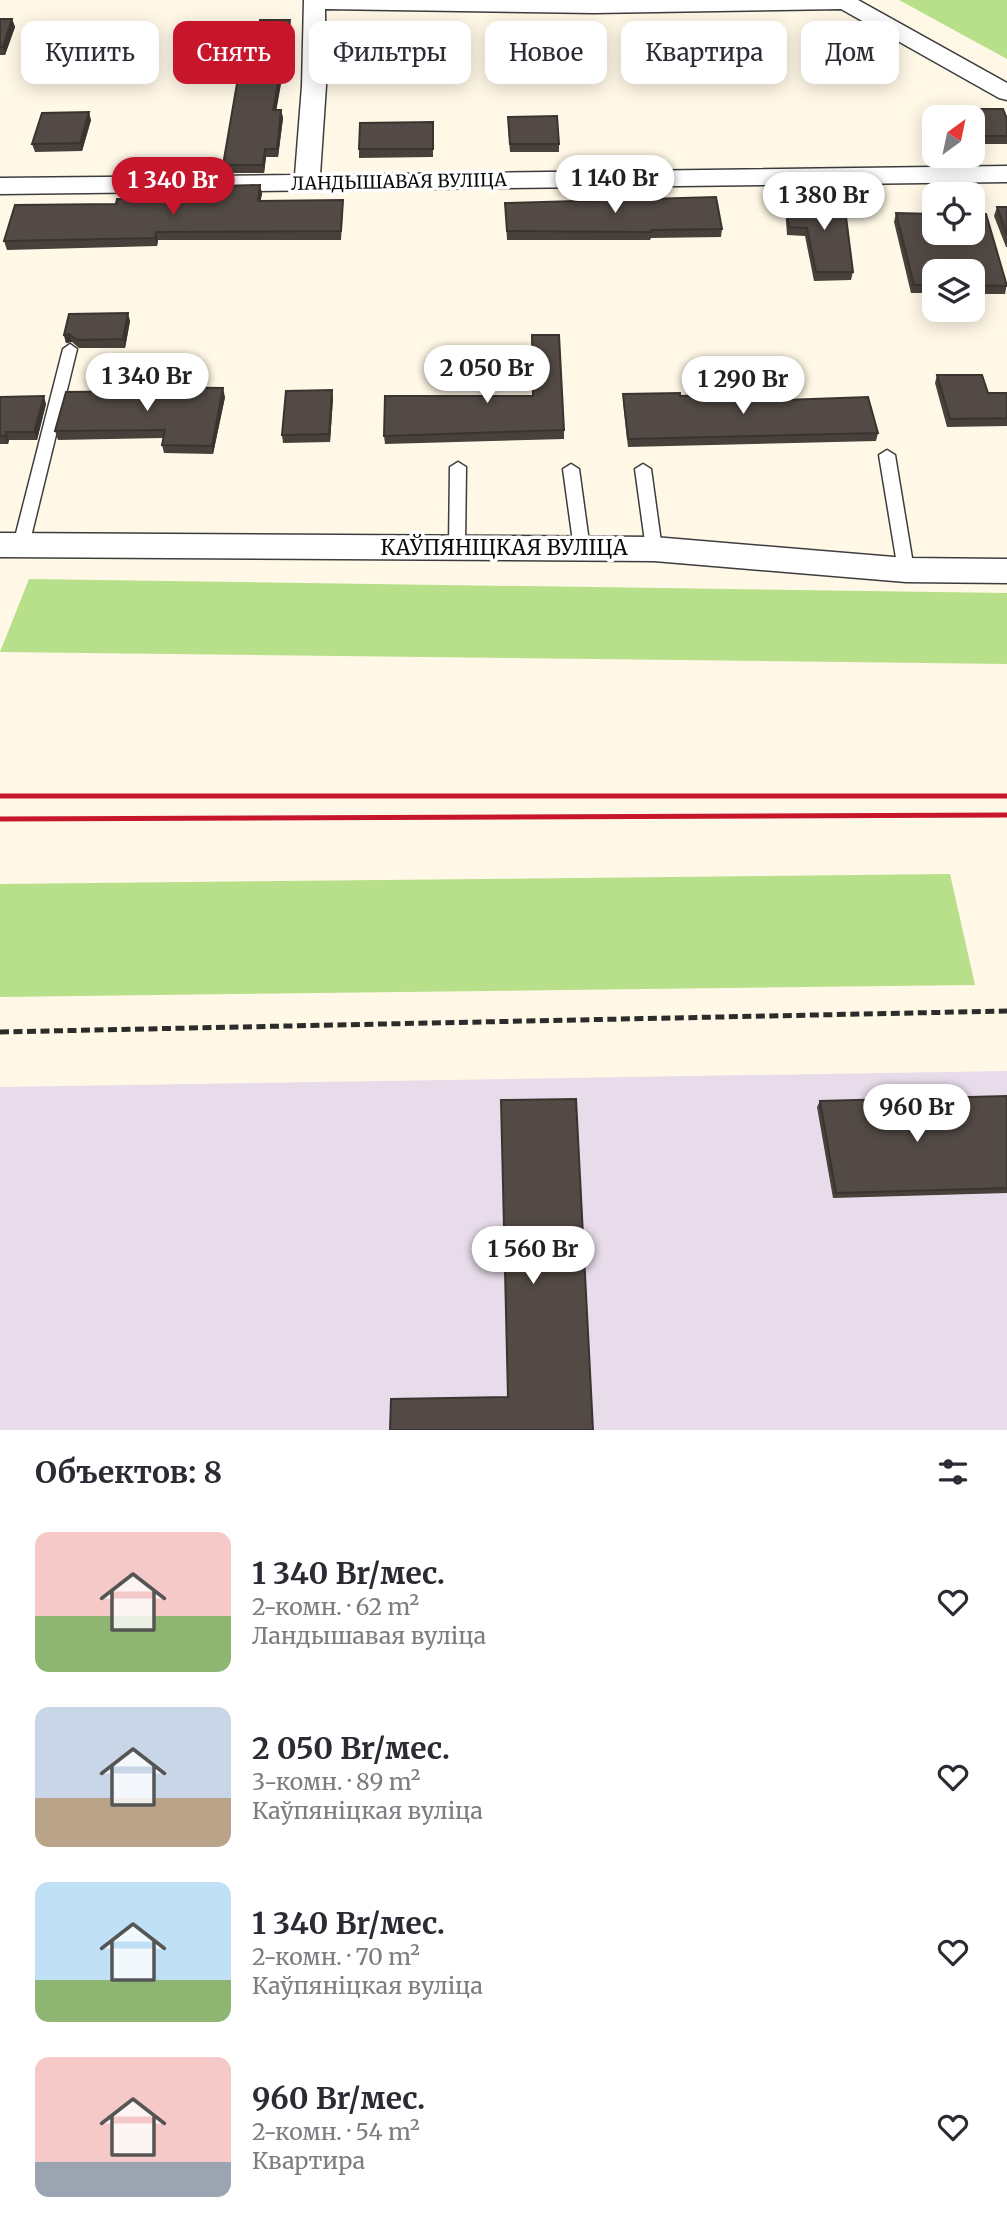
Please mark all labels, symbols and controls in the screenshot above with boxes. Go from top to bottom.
chip: Купить [21,21,159,84]
chip: Снять [173,21,295,84]
chip: Фильтры [309,21,471,84]
chip: Новое [485,21,607,84]
chip: Квартира [621,21,787,84]
chip: Дом [801,21,899,84]
north arrow [922,105,985,168]
map controls [922,105,985,322]
pin: 1 140 Br [543,156,687,215]
pin: 1 340 Br [101,158,245,217]
text: 1 140 Br [571,163,659,192]
text: 1 340 Br [128,165,218,194]
street label: ЛАНДЫШАВАЯ ВУЛІЦА [291,168,507,195]
pin: 1 380 Br [752,173,896,232]
text: 1 380 Br [779,180,869,209]
button: locate [922,182,985,245]
button: layers [922,259,985,322]
pin: 2 050 Br [415,346,559,405]
text: 2 050 Br [440,353,534,382]
pin: 1 340 Br [75,354,219,413]
pin: 1 290 Br [671,356,815,416]
text: 1 340 Br [102,361,192,390]
text: 1 290 Br [698,364,788,393]
street label: КАЎПЯНІЦКАЯ ВУЛІЦА [380,534,628,561]
pin: 960 Br [860,1084,974,1144]
text: 960 Br [879,1092,955,1121]
pin: 1 560 Br [461,1226,605,1286]
text: 1 560 Br [488,1234,578,1263]
text: Объектов: 8 [35,1453,222,1491]
icon: filters [934,1453,972,1491]
text: 1 340 Br/мес. [252,1554,445,1592]
icon: home [91,1560,175,1644]
icon: heart [934,1583,972,1621]
text: 2-комн. · 62 m² [252,1592,419,1621]
text: Ландышавая вуліца [252,1621,486,1650]
text: 2 050 Br/мес. [252,1729,450,1767]
icon: home [91,1735,175,1819]
icon: heart [934,1758,972,1796]
text: 3-комн. · 89 m² [252,1767,420,1796]
text: Каўпяніцкая вуліца [252,1796,483,1825]
text: 1 340 Br/мес. [252,1904,445,1942]
icon: home [91,1910,175,1994]
icon: heart [934,1933,972,1971]
text: 2-комн. · 70 m² [252,1942,420,1971]
text: Каўпяніцкая вуліца [252,1971,483,2000]
text: 960 Br/мес. [252,2079,425,2117]
icon: home [91,2085,175,2169]
icon: heart [934,2108,972,2146]
text: 2-комн. · 54 m² [252,2117,420,2146]
text: Квартира [252,2146,365,2175]

